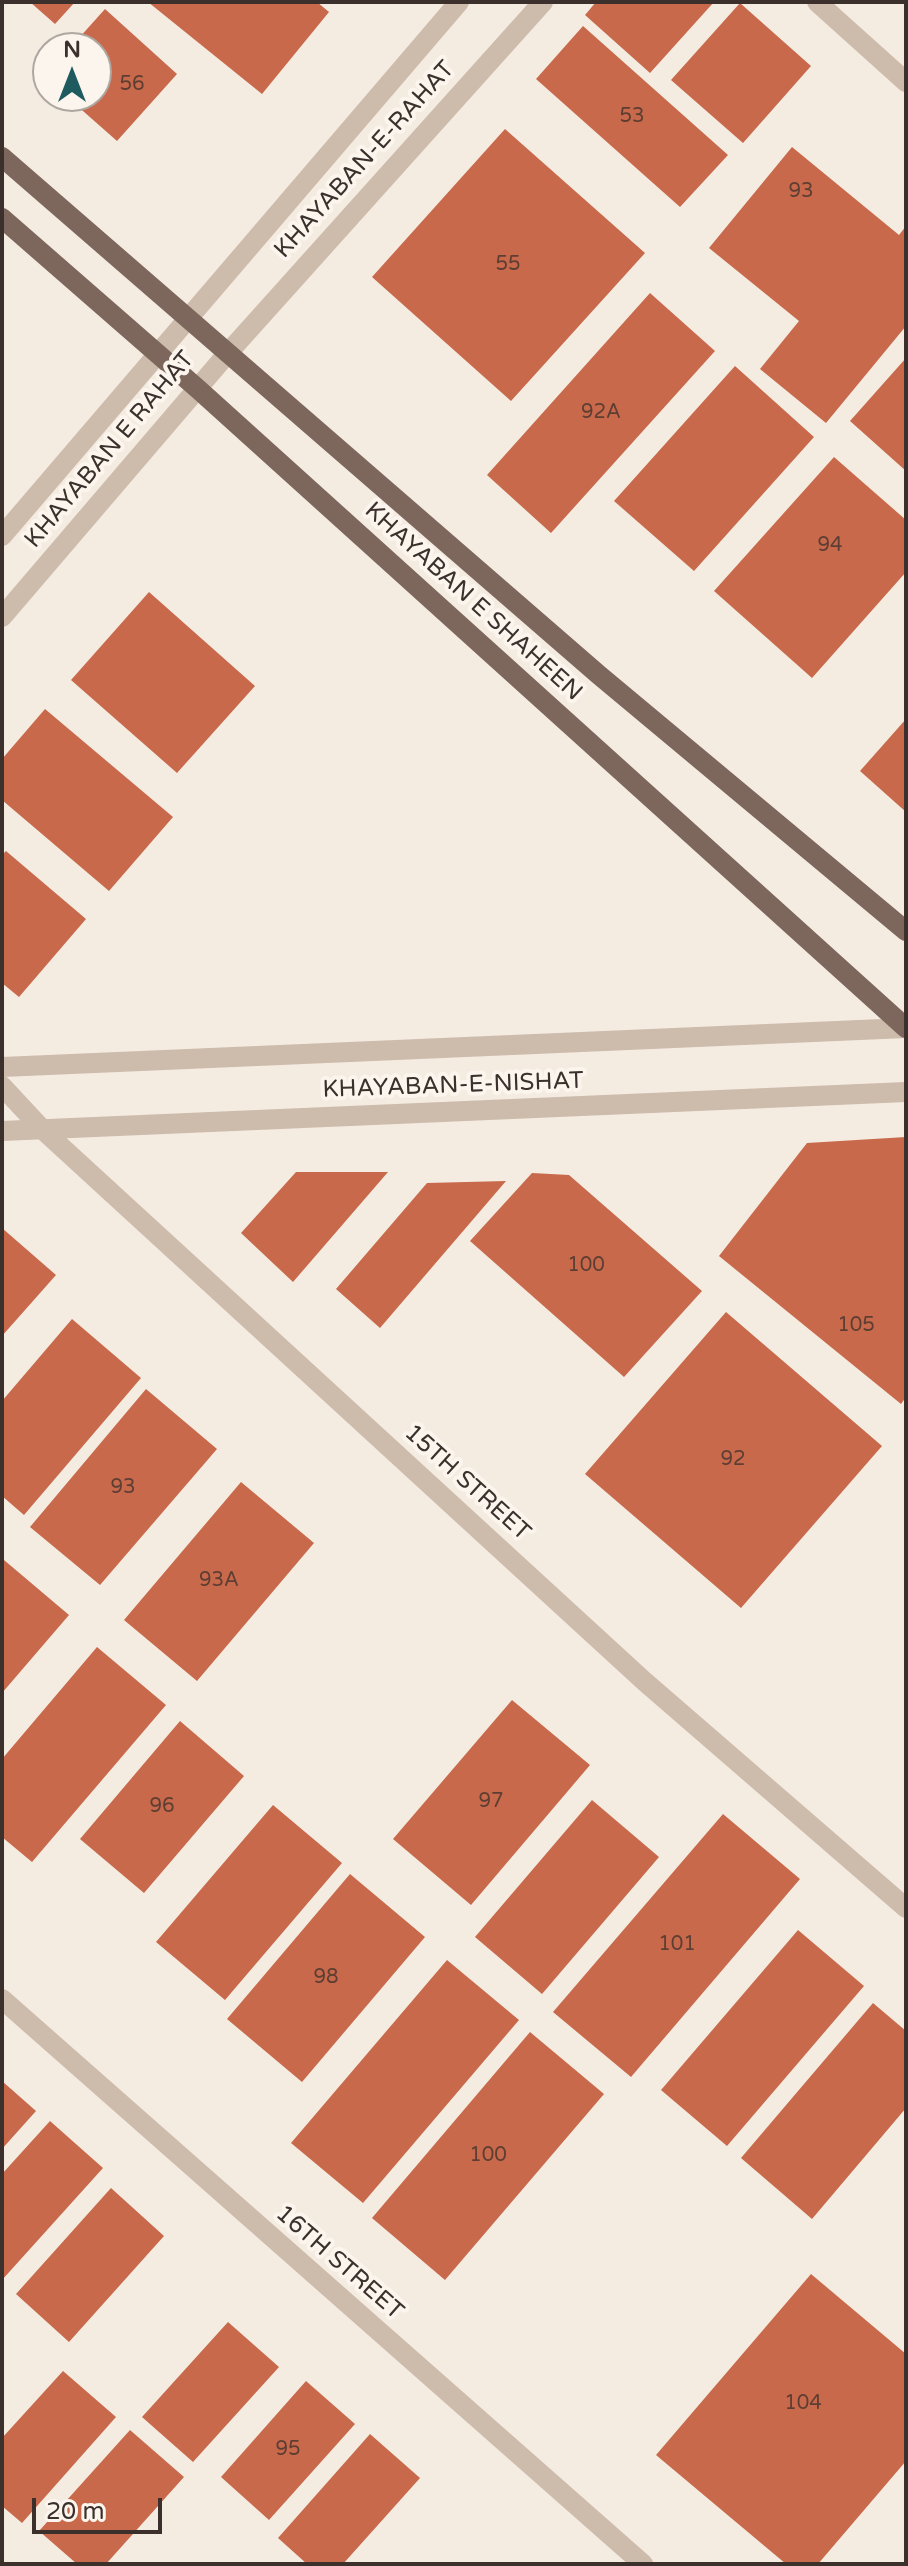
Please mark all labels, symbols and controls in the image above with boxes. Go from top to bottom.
north arrow [32,32,112,112]
text: N [63,37,81,63]
street label: KHAYABAN-E-RAHAT [269,55,461,265]
house number: 56 [119,73,145,97]
house number: 53 [619,105,645,129]
house number: 93 [788,180,814,204]
house number: 55 [495,253,521,277]
street label: KHAYABAN E RAHAT [19,346,201,554]
house number: 92A [581,401,621,425]
street label: KHAYABAN E SHAHEEN [358,497,588,707]
house number: 94 [817,534,843,558]
street label: KHAYABAN-E-NISHAT [322,1067,584,1105]
house number: 100 [567,1254,605,1278]
house number: 105 [837,1314,875,1338]
street label: 15TH STREET [398,1419,536,1547]
house number: 92 [720,1448,746,1472]
house number: 93 [110,1476,136,1500]
house number: 93A [199,1569,239,1593]
house number: 97 [478,1790,504,1814]
house number: 96 [149,1795,175,1819]
house number: 101 [658,1933,696,1957]
house number: 98 [313,1966,339,1990]
house number: 100 [469,2144,507,2168]
street label: 16TH STREET [269,2200,409,2326]
house number: 104 [784,2392,822,2416]
house number: 95 [275,2438,301,2462]
scale bar [36,2482,166,2532]
text: 20 m [46,2497,104,2526]

